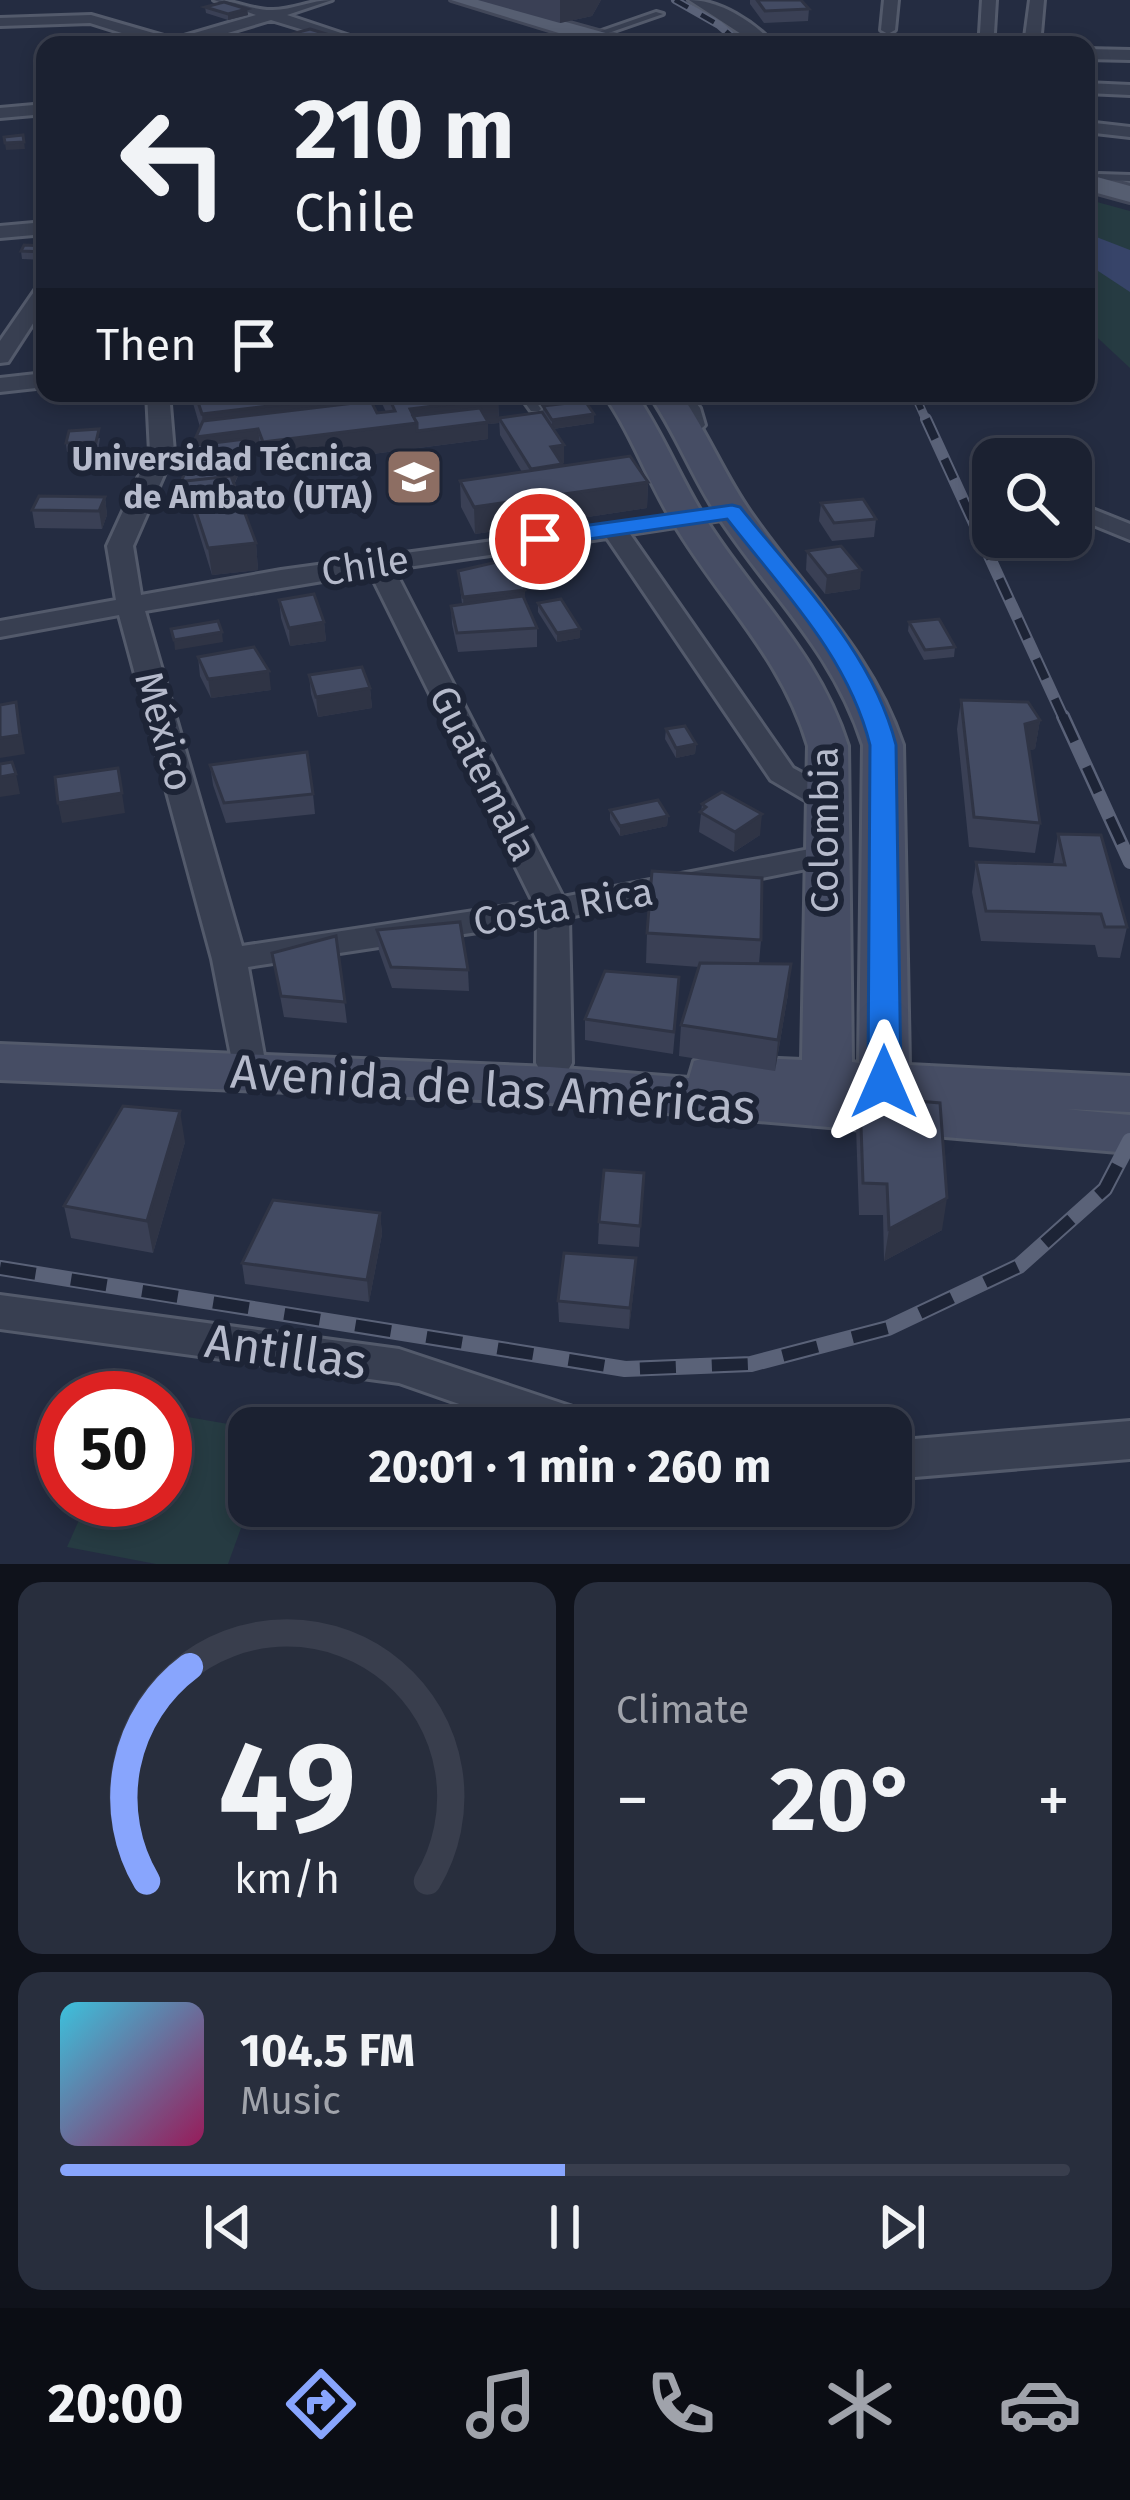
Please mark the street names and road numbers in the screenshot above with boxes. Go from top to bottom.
street label: Chile [318,536,412,596]
street label: México [125,666,203,796]
street label: Guatemala [419,678,547,869]
street label: Colombia [802,747,848,913]
street label: Costa Rica [470,869,657,945]
street label: Avenida de las Américas [229,1043,757,1137]
street label: Antillas [201,1312,370,1392]

